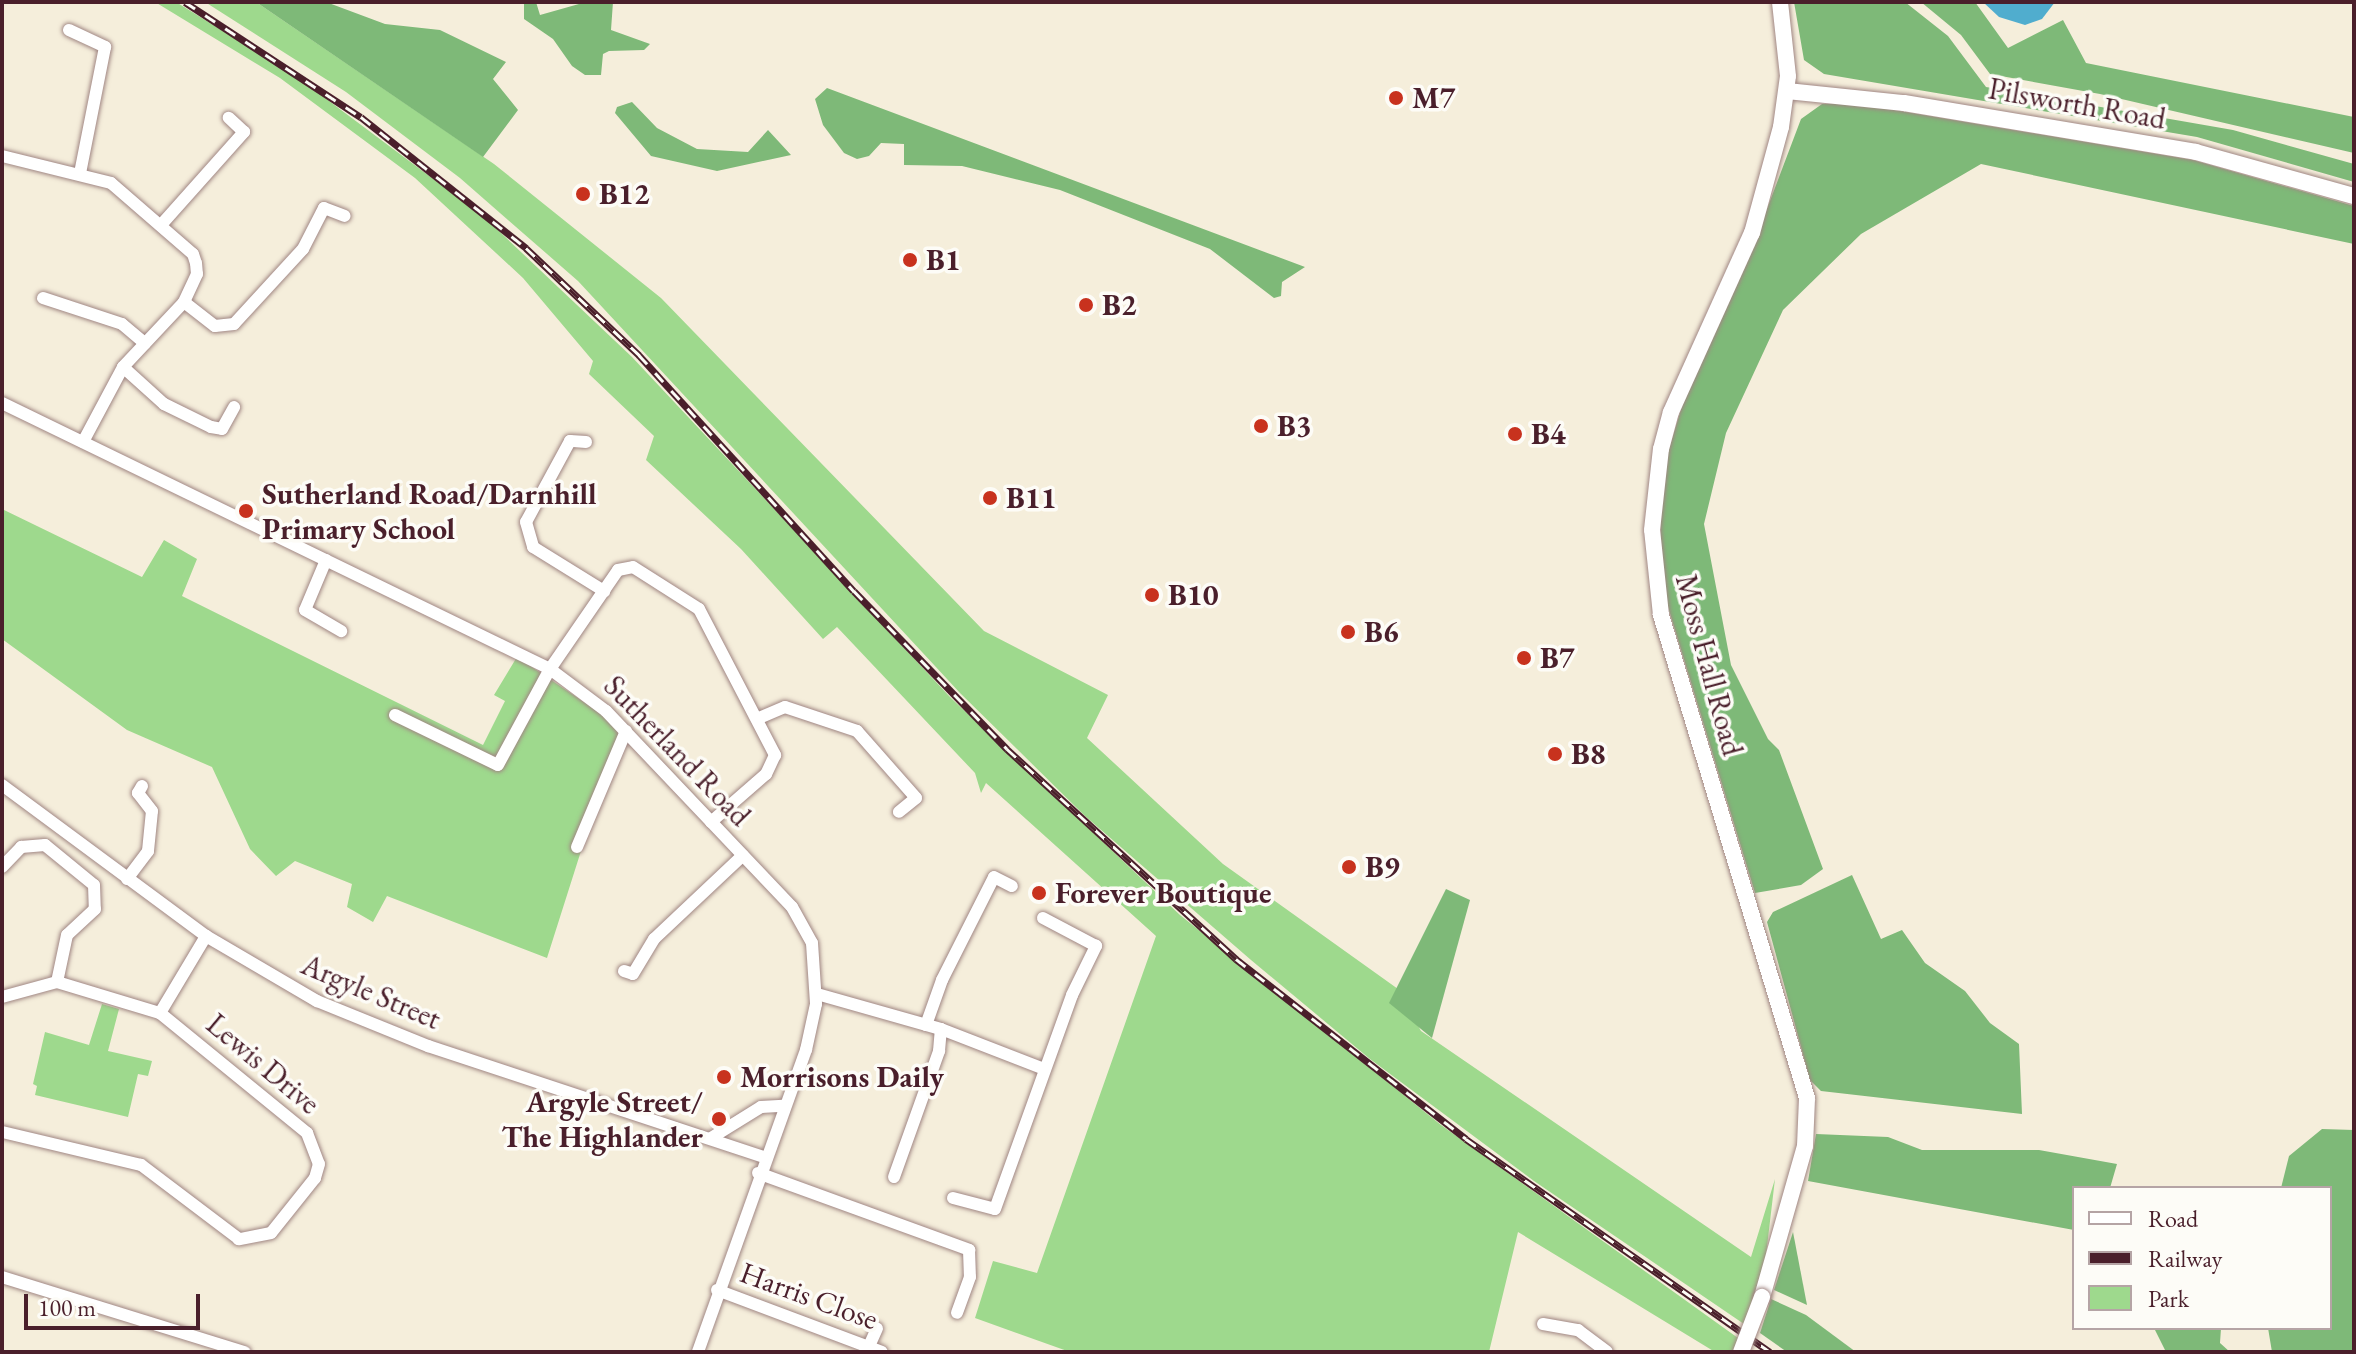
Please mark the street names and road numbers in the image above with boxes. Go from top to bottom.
street label: Pilsworth Road [1986,71,2168,137]
street label: Moss Hall Road [1668,570,1750,760]
street label: Sutherland Road [596,668,758,834]
street label: Argyle Street [296,947,446,1037]
street label: Lewis Drive [199,1006,327,1122]
street label: Harris Close [735,1254,883,1338]

